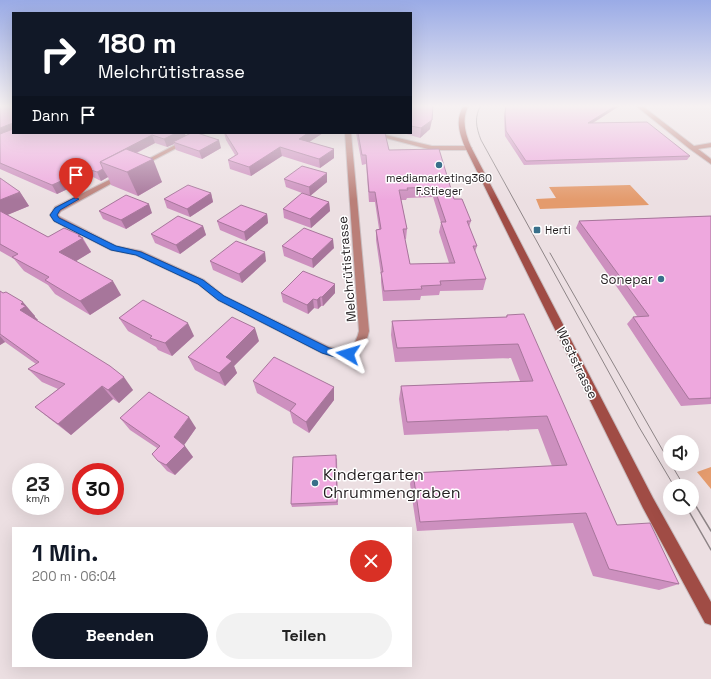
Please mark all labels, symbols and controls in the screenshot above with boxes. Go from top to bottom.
text: 180 m [98,25,177,61]
icon: right [32,28,84,80]
text: Melchrütistrasse [98,60,245,83]
icon: arrive [77,104,99,126]
text: Dann [32,106,69,125]
pin [59,158,93,199]
marker: mediamarketing360 F.Stieger [434,160,444,170]
icon: arrive [65,164,87,186]
place label: mediamarketing360 F.Stieger [386,171,492,198]
street label: Melchrütistrasse [334,215,360,323]
place label: Herti [545,223,571,237]
marker: Herti [532,225,542,235]
place label: Sonepar [601,271,653,288]
marker: Sonepar [656,274,666,284]
street label: Weststrasse [552,324,602,402]
position arrow [327,333,369,375]
map controls [663,435,699,515]
button: sound [663,435,699,471]
speed limit sign: 30 [72,463,124,515]
place label: Kindergarten Chrummengraben [323,464,461,503]
text: 23 [26,471,50,497]
marker: Kindergarten Chrummengraben [310,478,320,488]
button: search [663,479,699,515]
text: km/h [26,492,50,505]
text: 1 Min. [32,537,98,568]
button: close [350,540,392,582]
text: 200 m · 06:04 [32,568,116,585]
button: Beenden [32,613,208,659]
button: Teilen [216,613,392,659]

